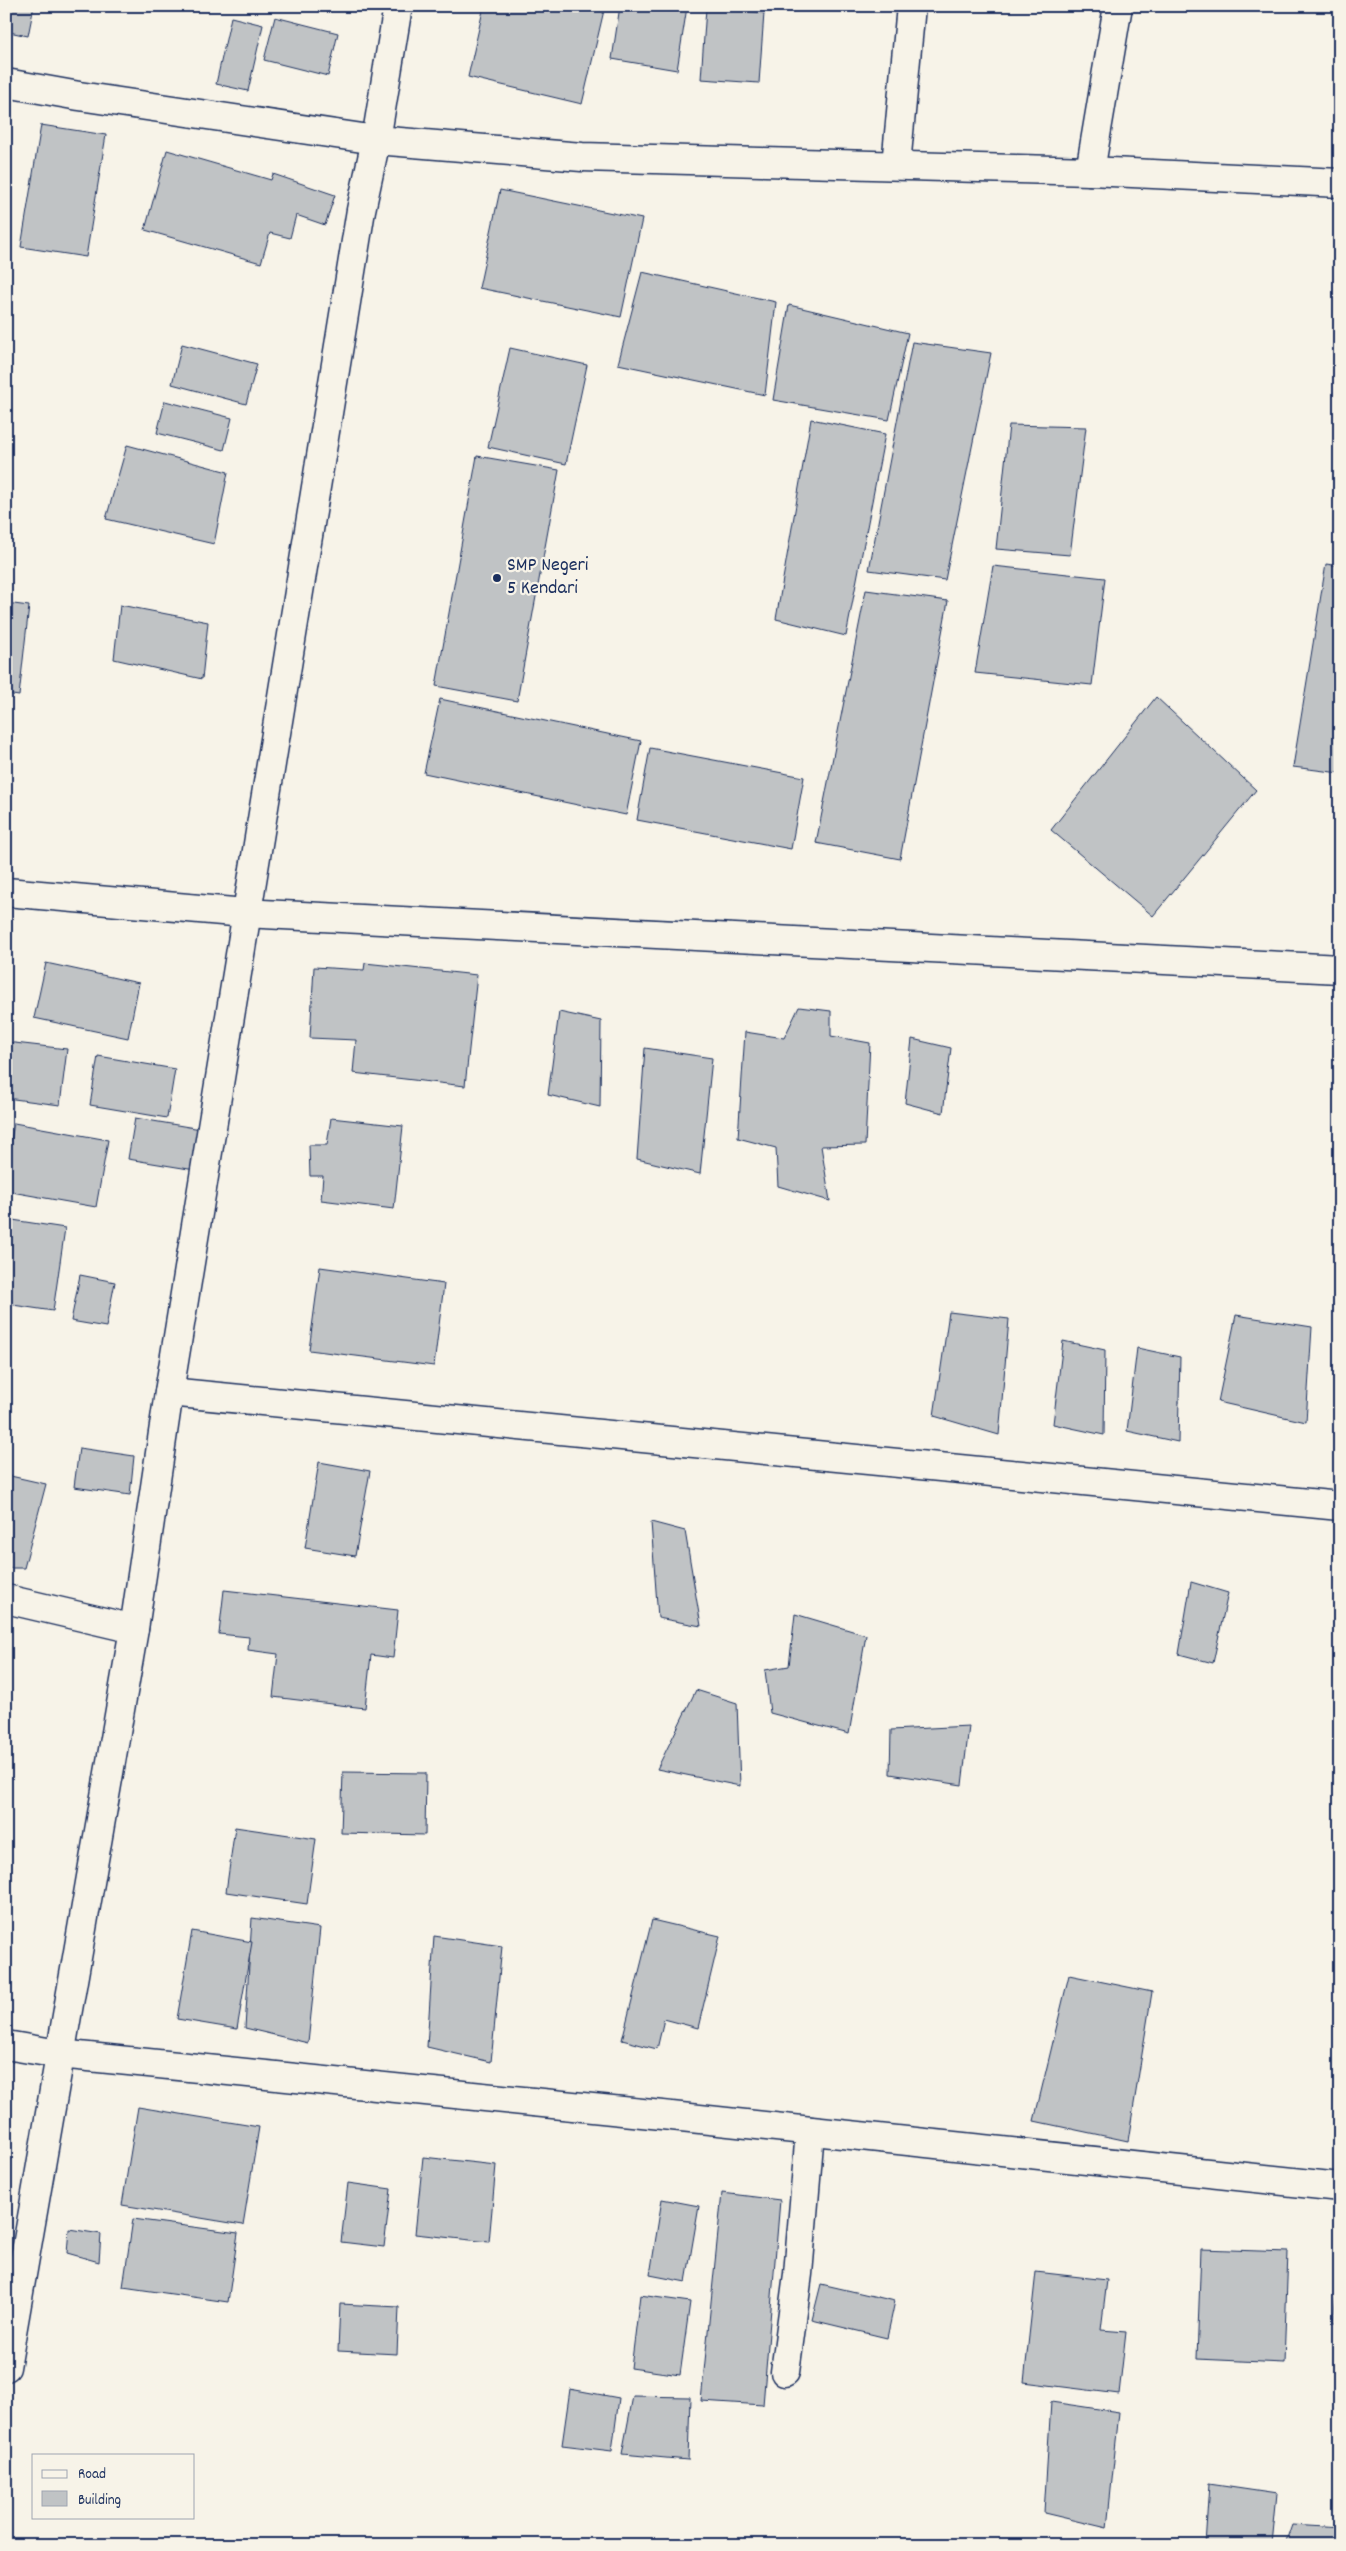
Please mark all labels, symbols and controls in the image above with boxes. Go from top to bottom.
place label: SMP Negeri 5 Kendari [507,552,589,603]
marker: SMP Negeri 5 Kendari [491,572,503,584]
legend [32,2454,195,2518]
text: Road [78,2464,106,2486]
text: Building [78,2490,121,2512]

